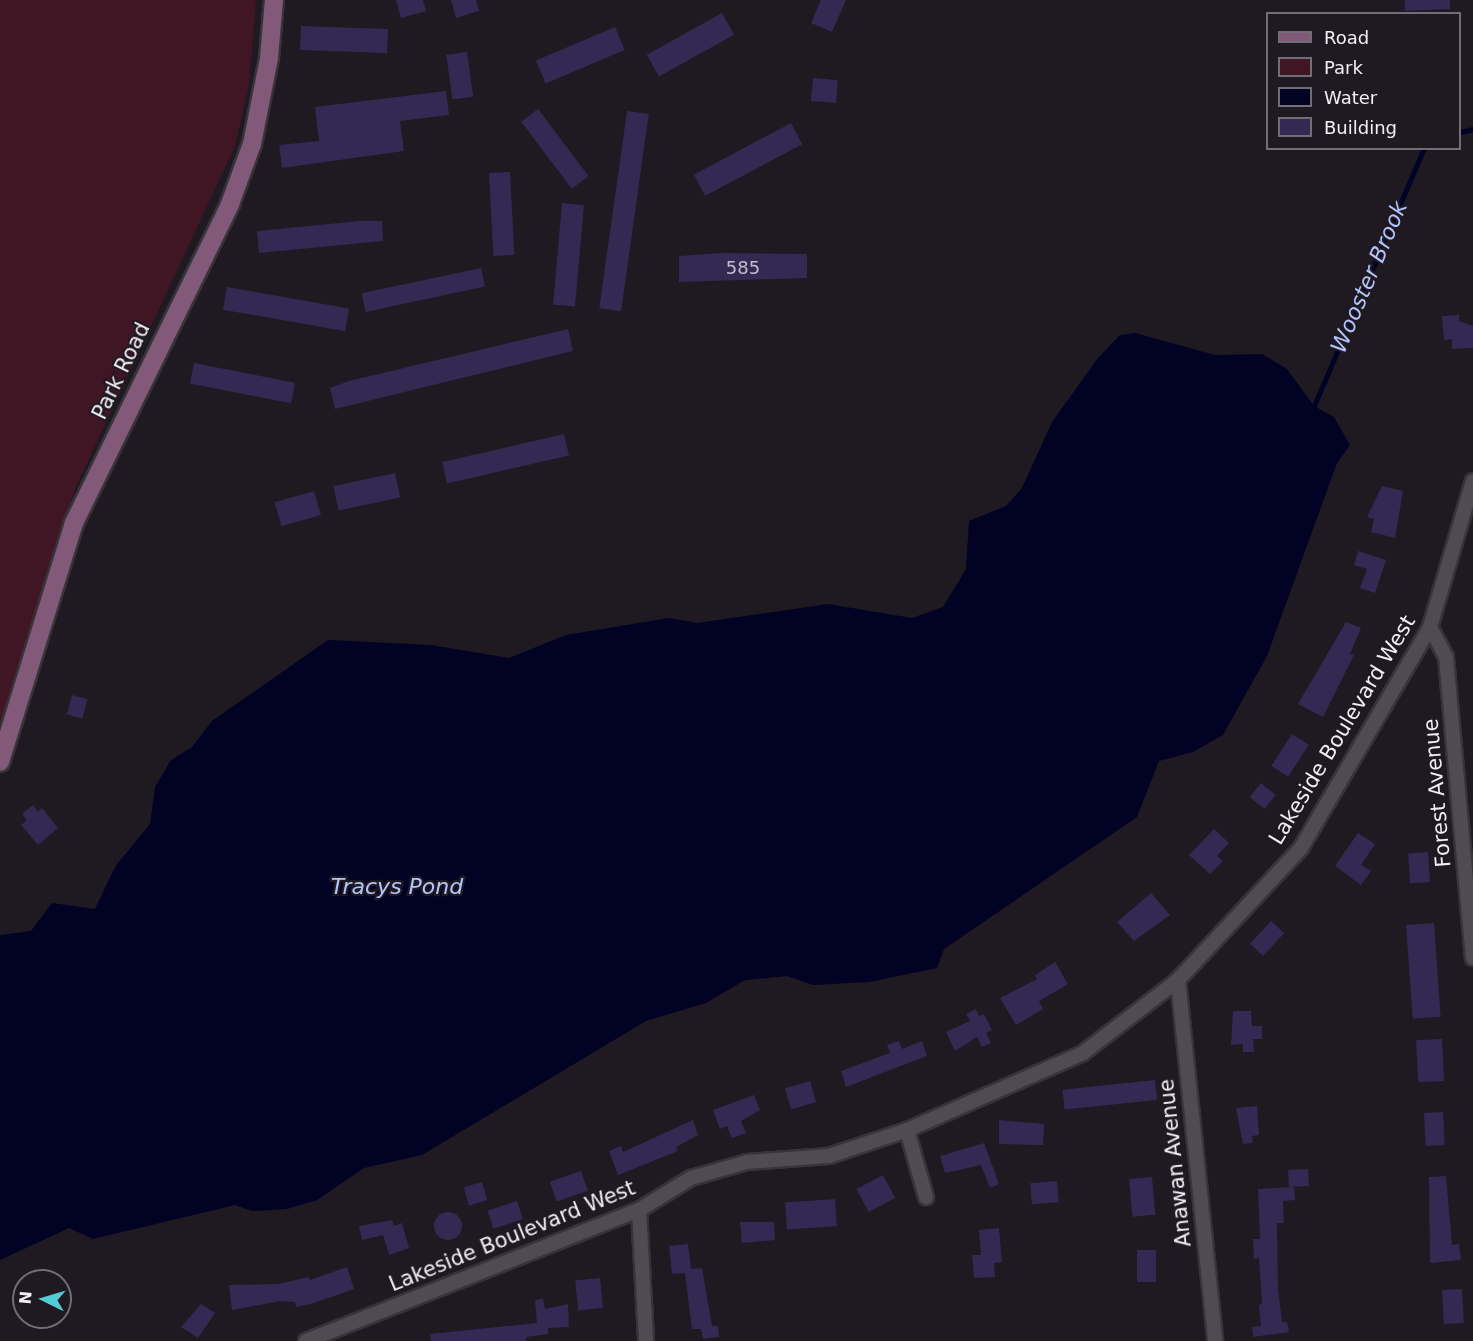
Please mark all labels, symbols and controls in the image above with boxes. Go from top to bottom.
legend [1266,12,1461,150]
text: Road [1324,27,1369,48]
text: Park [1324,57,1363,78]
text: Water [1324,87,1377,108]
text: Building [1324,117,1397,138]
water label: Wooster Brook [1325,197,1413,357]
house number: 585 [726,257,760,279]
street label: Park Road [87,318,155,424]
street label: Lakeside Boulevard West [1263,611,1421,849]
street label: Forest Avenue [1418,718,1456,868]
water label: Tracys Pond [331,874,463,900]
street label: Anawan Avenue [1154,1078,1196,1248]
street label: Lakeside Boulevard West [385,1175,639,1297]
north arrow [12,1269,72,1329]
text: N [16,1290,36,1305]

